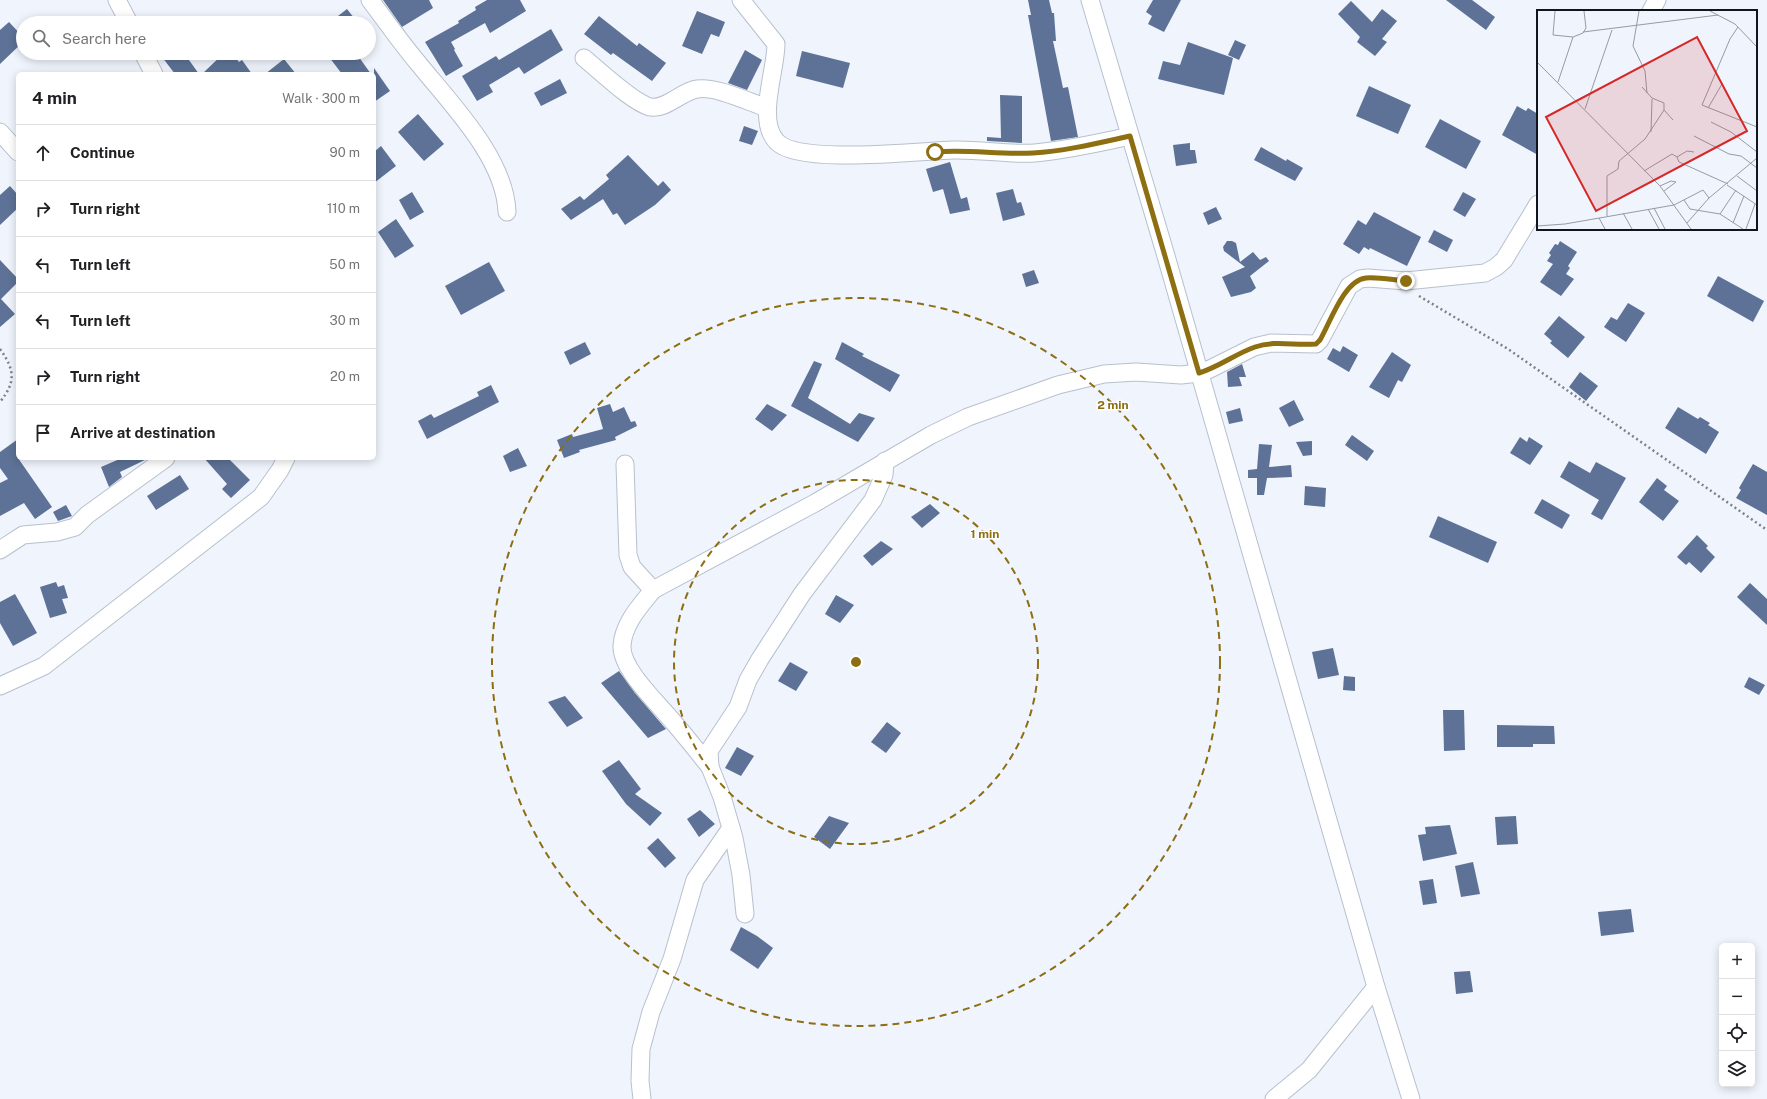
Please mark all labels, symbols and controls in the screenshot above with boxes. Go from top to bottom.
inset map [1537,10,1757,230]
search box [16,16,376,60]
icon: search [30,27,52,49]
text: Search here [62,30,146,47]
text: 4 min [32,88,77,108]
text: Walk · 300 m [282,91,360,106]
icon: ahead [32,142,54,164]
route start [926,143,944,161]
text: Continue [70,144,135,161]
text: 90 m [330,145,360,160]
icon: right [32,198,54,220]
text: Turn right [70,200,140,217]
text: 110 m [327,201,360,216]
icon: left [32,254,54,276]
text: Turn left [70,256,131,273]
text: 50 m [329,257,360,272]
route end [1397,272,1415,290]
icon: left [32,310,54,332]
text: Turn left [70,312,131,329]
text: 30 m [330,313,360,328]
icon: right [32,366,54,388]
text: Turn right [70,368,140,385]
text: 20 m [330,369,360,384]
text: 2 min [1097,398,1129,412]
icon: arrive [32,422,54,444]
text: Arrive at destination [70,424,215,441]
text: 1 min [971,527,999,541]
centre of rings [849,655,863,669]
map controls [1719,943,1755,1087]
button: + [1719,943,1755,979]
button: − [1719,979,1755,1015]
button: locate [1719,1015,1755,1051]
button: layers [1719,1051,1755,1087]

